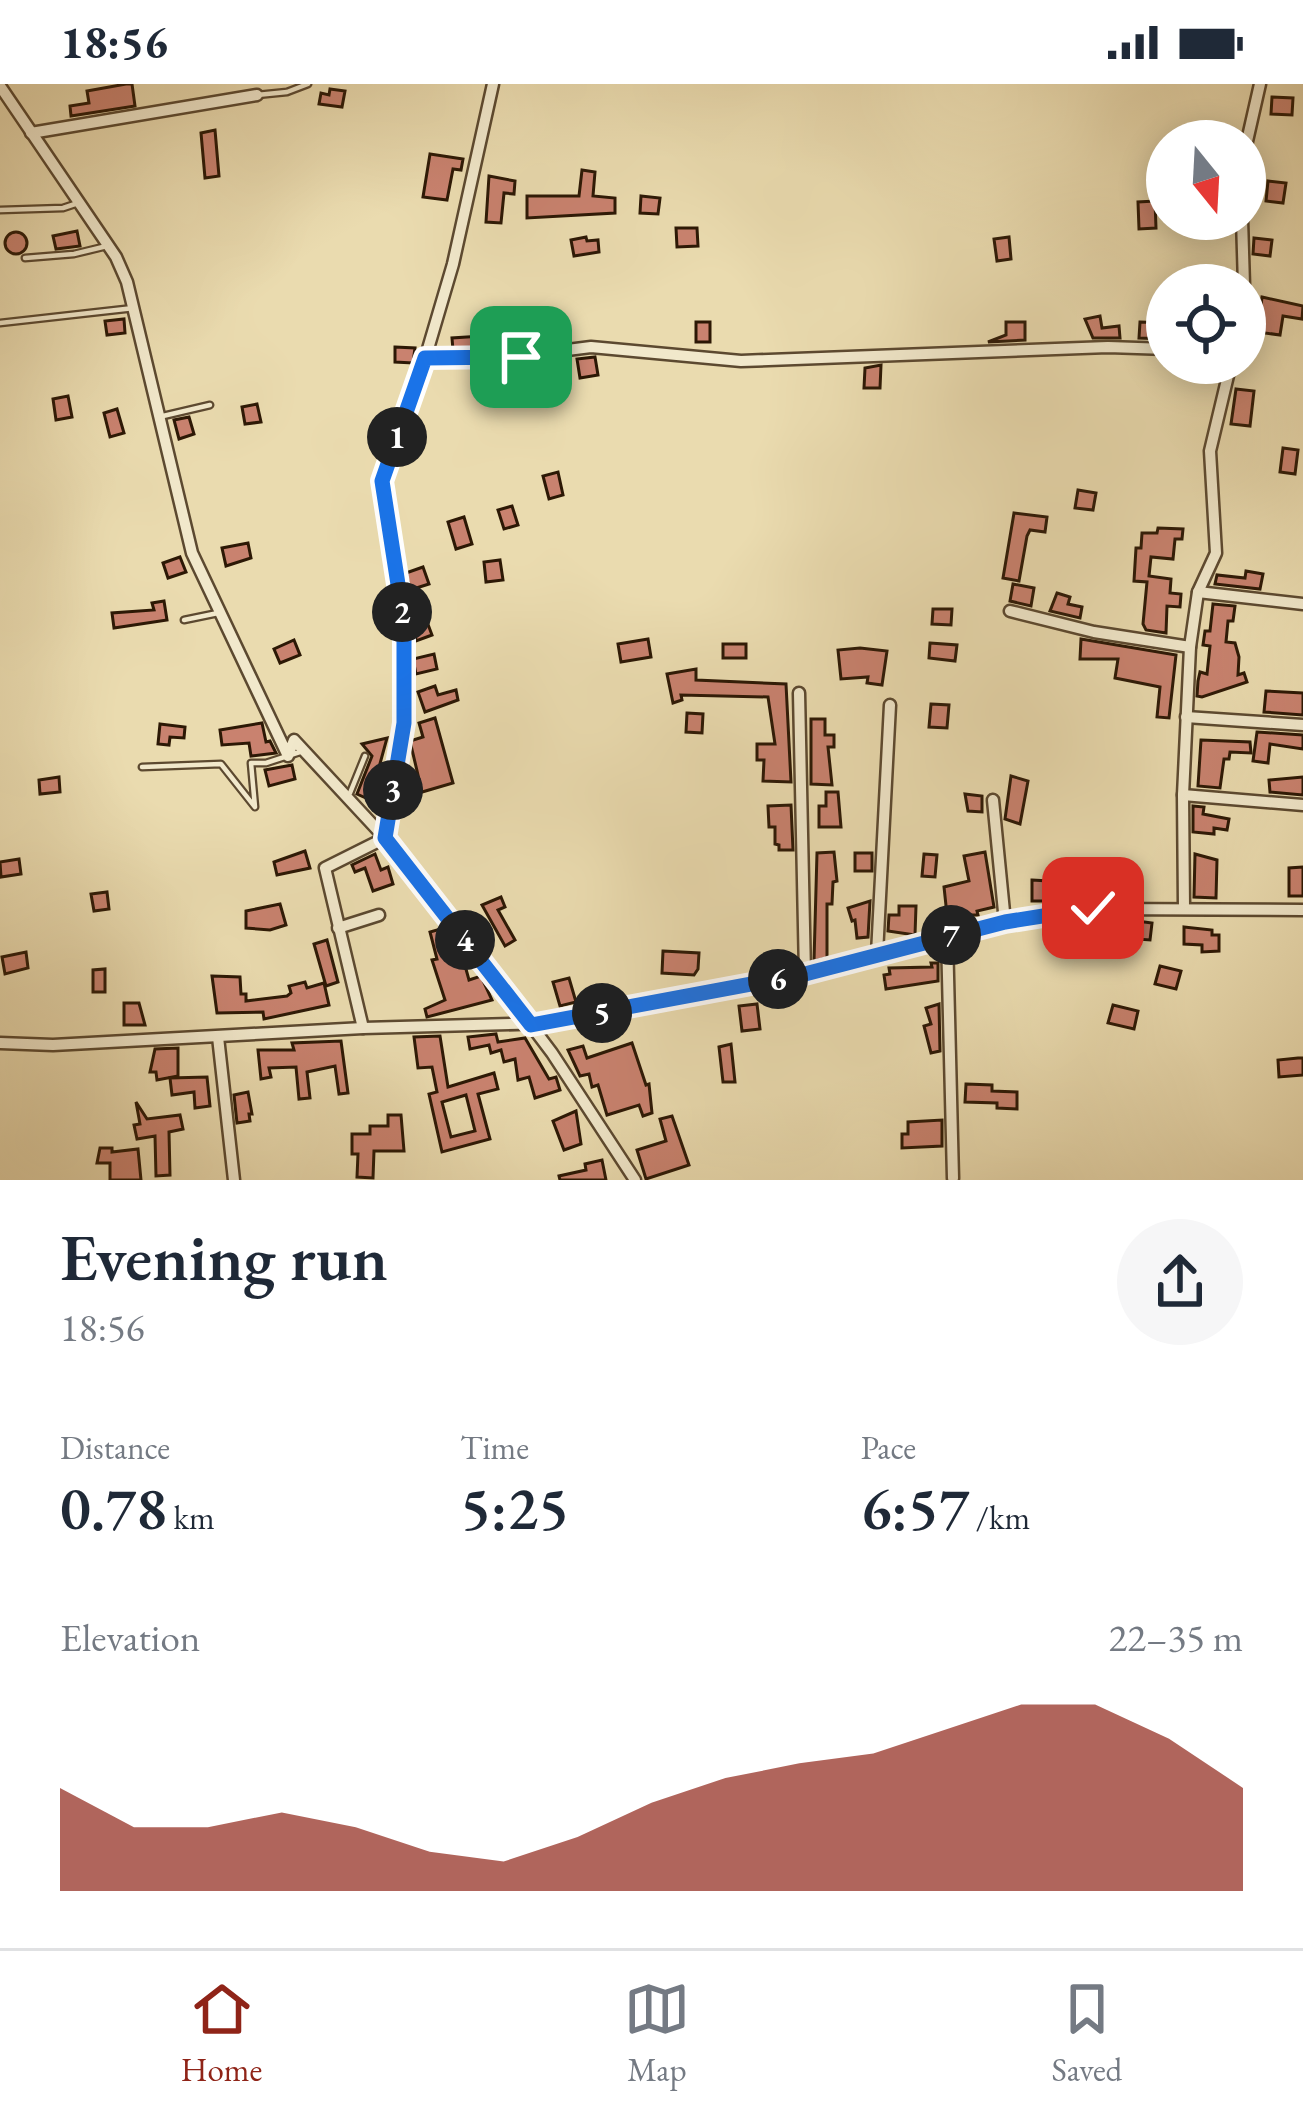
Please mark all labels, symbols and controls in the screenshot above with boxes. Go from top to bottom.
text: 18:56 [60,13,168,71]
north arrow [1146,120,1266,240]
map controls [1146,120,1266,384]
button: locate [1146,264,1266,384]
pin [470,306,572,408]
icon: arrive [488,324,554,390]
pin: 1 [367,407,427,467]
text: 1 [388,415,406,458]
pin: 2 [372,582,432,642]
text: 2 [393,590,411,633]
pin: 3 [363,760,423,820]
text: 3 [384,768,402,811]
pin [1042,857,1144,959]
icon: check [1060,875,1126,941]
pin: 7 [921,905,981,965]
pin: 4 [435,910,495,970]
text: 7 [942,913,960,956]
text: 4 [456,918,474,961]
pin: 6 [748,949,808,1009]
text: 6 [769,957,787,1000]
pin: 5 [572,983,632,1043]
text: 5 [593,991,611,1034]
text: Evening run [60,1214,388,1300]
button: share [1117,1219,1243,1345]
text: 18:56 [60,1302,145,1353]
text: Distance [60,1426,170,1469]
text: Time [460,1426,529,1469]
text: Pace [861,1426,916,1469]
text: 0.78 [60,1469,167,1547]
text: 5:25 [460,1469,569,1547]
text: 6:57 [861,1469,969,1547]
text: km [167,1496,215,1539]
text: /km [969,1496,1030,1539]
text: Elevation [60,1612,200,1663]
text: 22–35 m [1109,1612,1243,1663]
tab: Home [181,1976,262,2091]
tab: Map [624,1976,690,2091]
tab: Saved [1051,1976,1122,2091]

